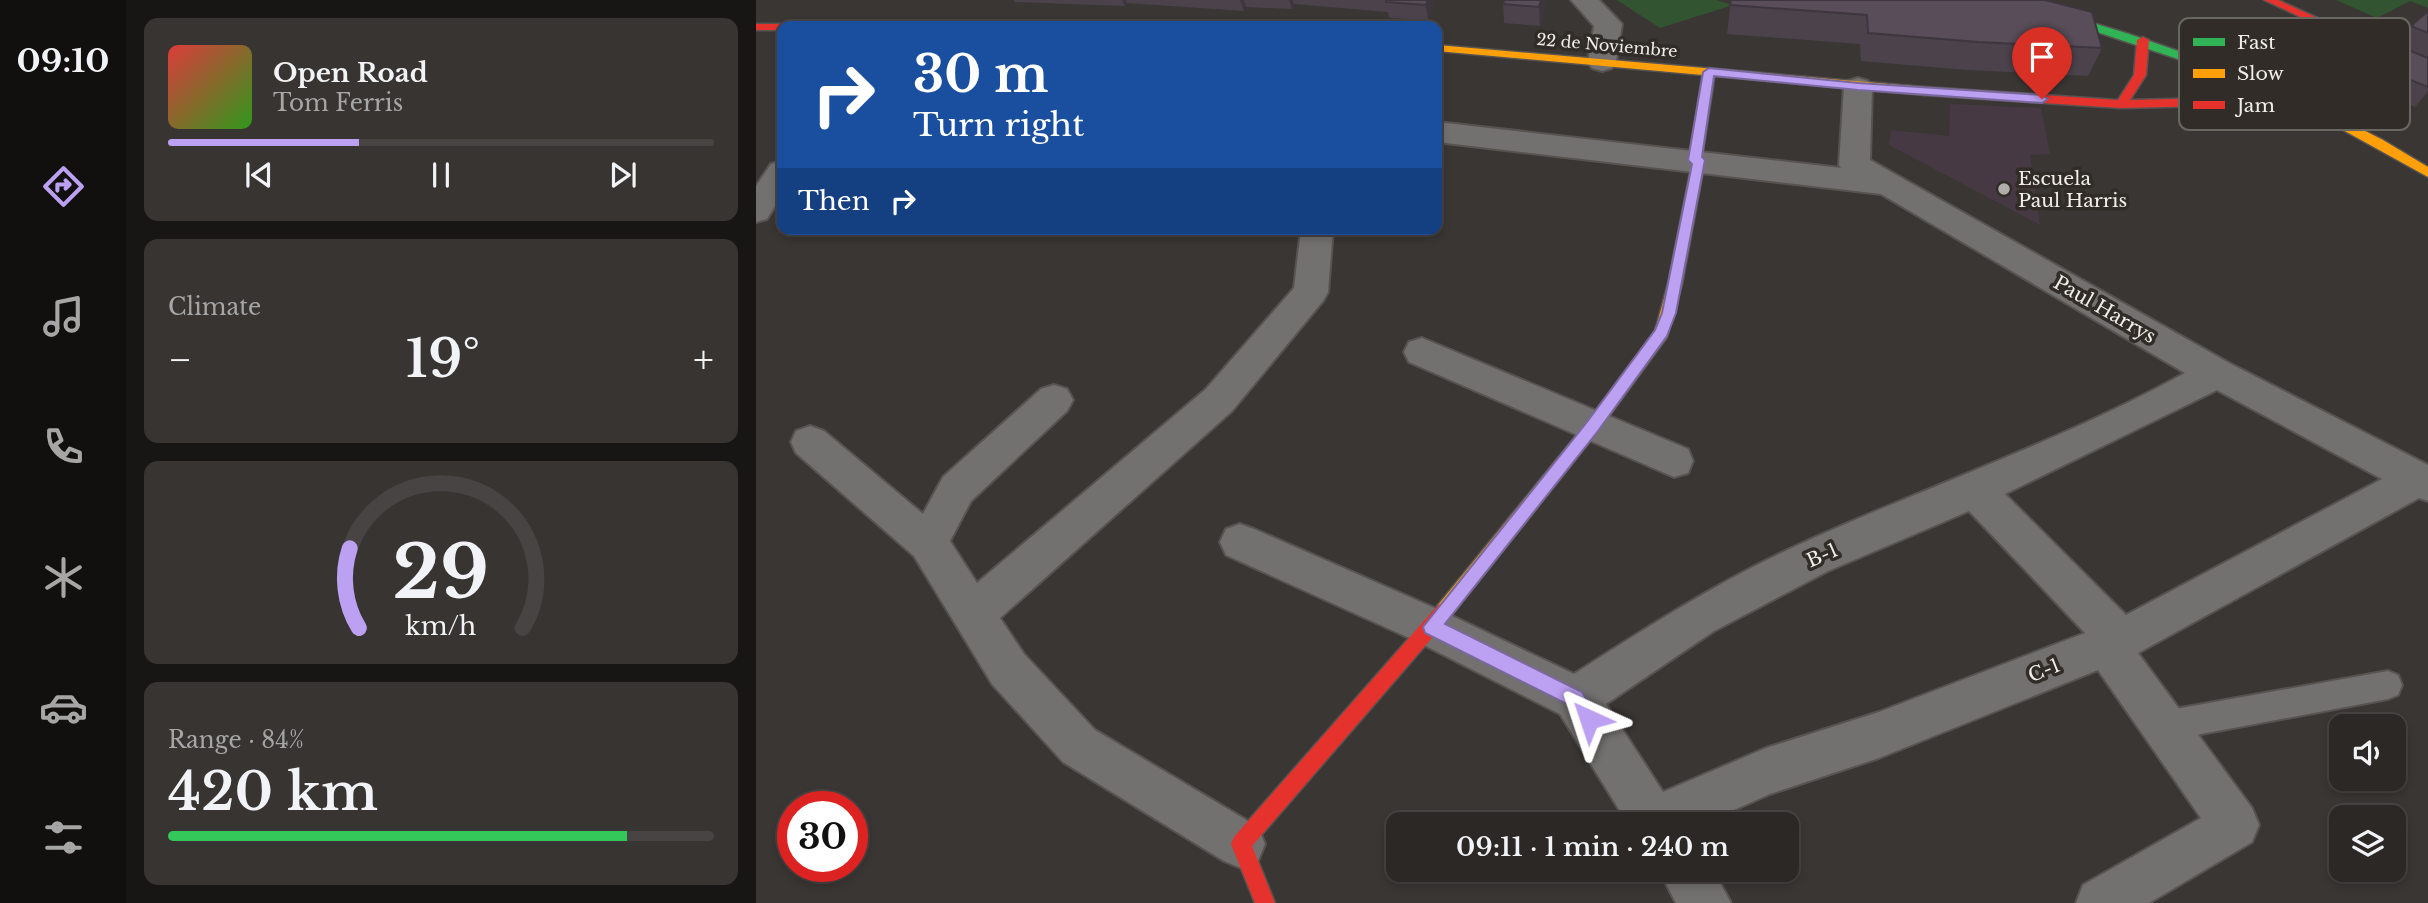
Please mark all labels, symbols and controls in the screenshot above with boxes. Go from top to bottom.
legend [2179,18,2410,130]
pin [2012,27,2072,99]
street label: 22 de Noviembre [1536,29,1678,61]
text: Fast [2237,31,2276,54]
icon: arrive [2023,38,2061,76]
text: 09:10 [17,41,109,81]
text: 30 m [913,44,1048,105]
icon: right [798,49,889,140]
text: Open Road [273,57,428,89]
text: Slow [2237,62,2284,85]
text: Tom Ferris [273,89,403,117]
text: Jam [2234,94,2275,117]
text: Turn right [913,105,1084,145]
icon: previous [240,156,278,194]
icon: pause [422,156,460,194]
icon: next [604,156,642,194]
icon: directions [39,162,88,211]
place label: Escuela Paul Harris [2018,167,2127,212]
marker: Escuela Paul Harris [1996,181,2012,197]
icon: right [884,182,922,220]
text: Then [798,185,870,217]
street label: Paul Harrys [2049,271,2160,348]
icon: music [39,292,88,341]
text: Climate [168,293,261,321]
text: 19° [405,327,480,391]
text: − [168,336,192,383]
text: + [693,336,714,383]
icon: phone [39,422,88,471]
text: 29 [393,528,489,619]
street label: B-1 [1803,538,1841,572]
icon: climate [39,553,88,602]
text: km/h [406,611,476,642]
street label: C-1 [2025,654,2064,687]
position arrow [1552,682,1626,756]
icon: car [39,683,88,732]
map controls [2329,714,2406,882]
button: sound [2329,714,2406,791]
text: Range · 84% [168,726,304,754]
text: 420 km [168,760,378,824]
speed limit sign: 30 [777,791,868,882]
button: layers [2329,805,2406,882]
icon: filters [39,813,88,862]
text: 09:11 · 1 min · 240 m [1456,831,1729,863]

